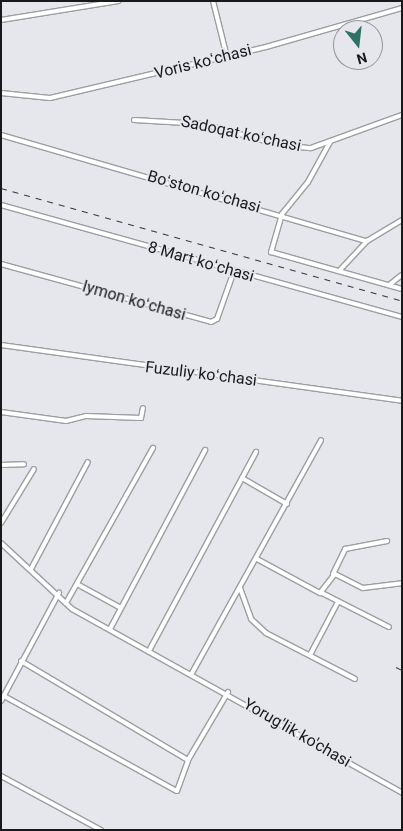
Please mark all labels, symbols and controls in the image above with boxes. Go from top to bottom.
north arrow [333,20,383,70]
street label: Voris koʻchasi [152,41,254,83]
text: N [355,49,369,68]
street label: Sadoqat koʻchasi [179,112,303,156]
street label: Boʻston koʻchasi [145,167,263,217]
street label: 8 Mart koʻchasi [146,238,256,286]
street label: Iymon koʻchasi [80,277,188,325]
street label: Fuzuliy koʻchasi [144,358,258,390]
street label: Yorug'lik ko'chasi [240,695,354,771]

